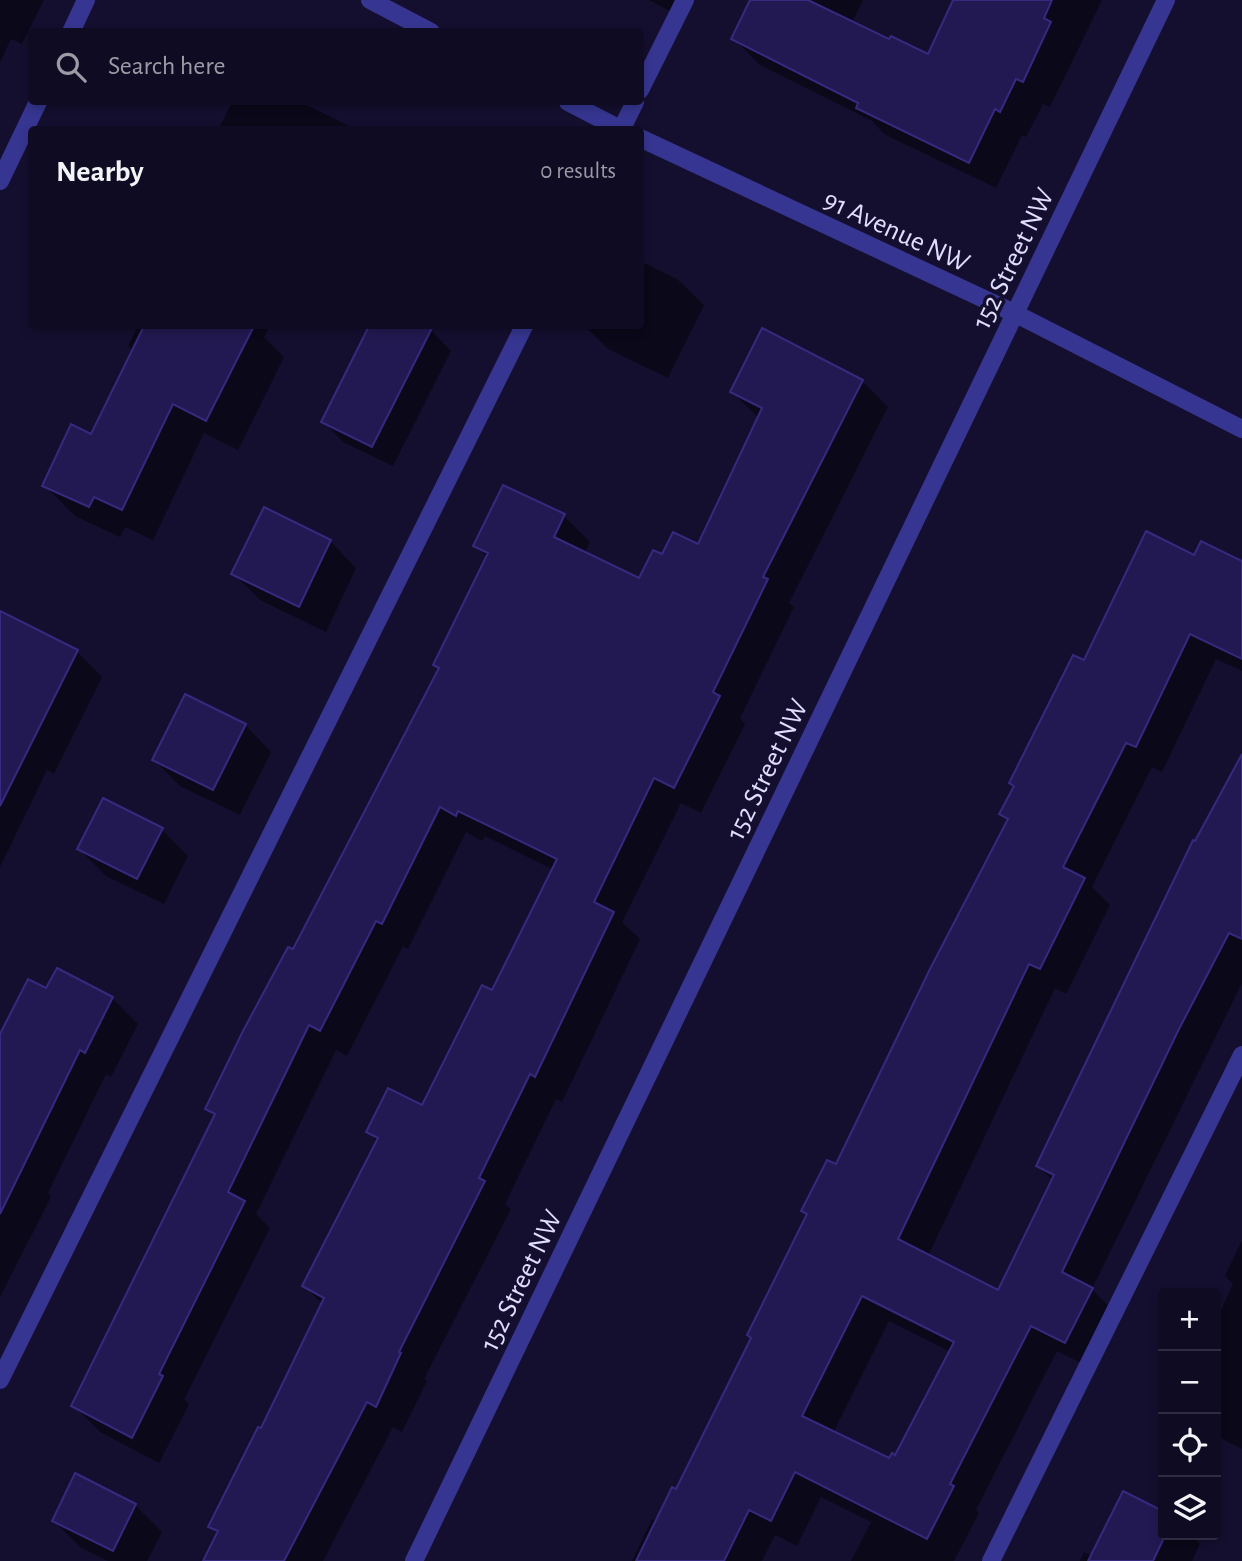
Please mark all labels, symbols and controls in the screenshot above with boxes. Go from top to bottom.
search box [28,28,644,105]
icon: search [52,48,90,86]
text: Search here [108,53,226,79]
text: Nearby [56,157,144,187]
text: 0 results [540,160,616,183]
street label: 152 Street NW [968,184,1060,334]
street label: 91 Avenue NW [819,186,973,278]
street label: 152 Street NW [722,695,814,845]
street label: 152 Street NW [476,1206,568,1356]
map controls [1158,1288,1221,1540]
button: + [1158,1288,1221,1351]
button: − [1158,1351,1221,1414]
button: locate [1158,1414,1221,1477]
button: layers [1158,1477,1221,1540]

